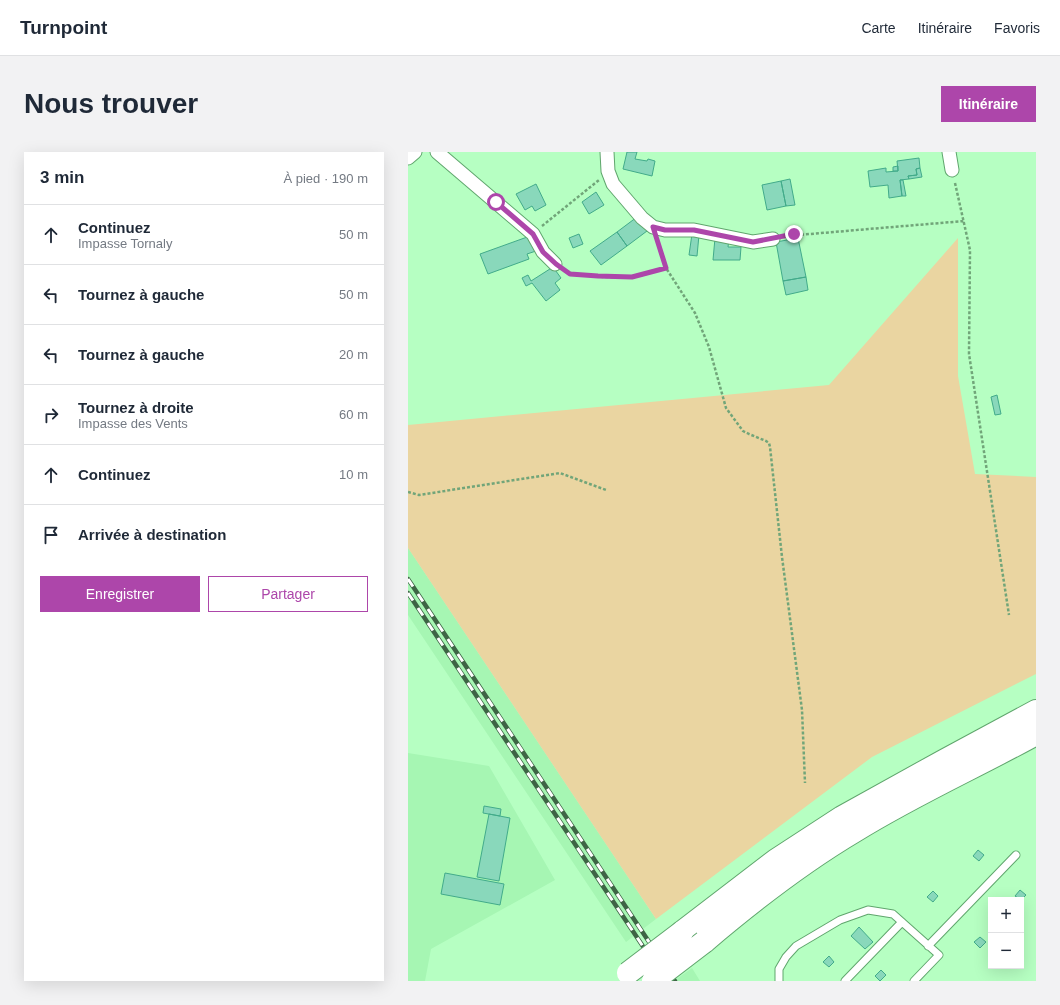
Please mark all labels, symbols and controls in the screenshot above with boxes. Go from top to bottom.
text: Turnpoint [20,17,107,38]
text: Carte [861,20,896,36]
text: Itinéraire [918,20,972,36]
text: Favoris [994,20,1040,36]
button: Itinéraire [941,86,1036,122]
text: Nous trouver [24,88,198,119]
text: 3 min [40,168,84,187]
text: À pied · 190 m [283,171,368,186]
route start [487,193,505,211]
text: Continuez [78,219,151,236]
icon: ahead [40,224,62,246]
route end [785,225,803,243]
text: 50 m [339,227,368,242]
text: Impasse Tornaly [78,236,172,251]
icon: left [40,284,62,306]
text: Tournez à gauche [78,286,204,303]
text: 50 m [339,287,368,302]
icon: left [40,344,62,366]
text: Tournez à gauche [78,346,204,363]
text: 20 m [339,347,368,362]
text: Tournez à droite [78,399,194,416]
icon: right [40,404,62,426]
text: 60 m [339,407,368,422]
text: Impasse des Vents [78,416,188,431]
icon: ahead [40,464,62,486]
text: Continuez [78,466,151,483]
text: 10 m [339,467,368,482]
icon: arrive [40,524,62,546]
text: Arrivée à destination [78,526,226,543]
button: Enregistrer [40,576,200,612]
button: Partager [208,576,368,612]
map controls [988,897,1024,969]
button: + [988,897,1024,933]
button: − [988,933,1024,969]

